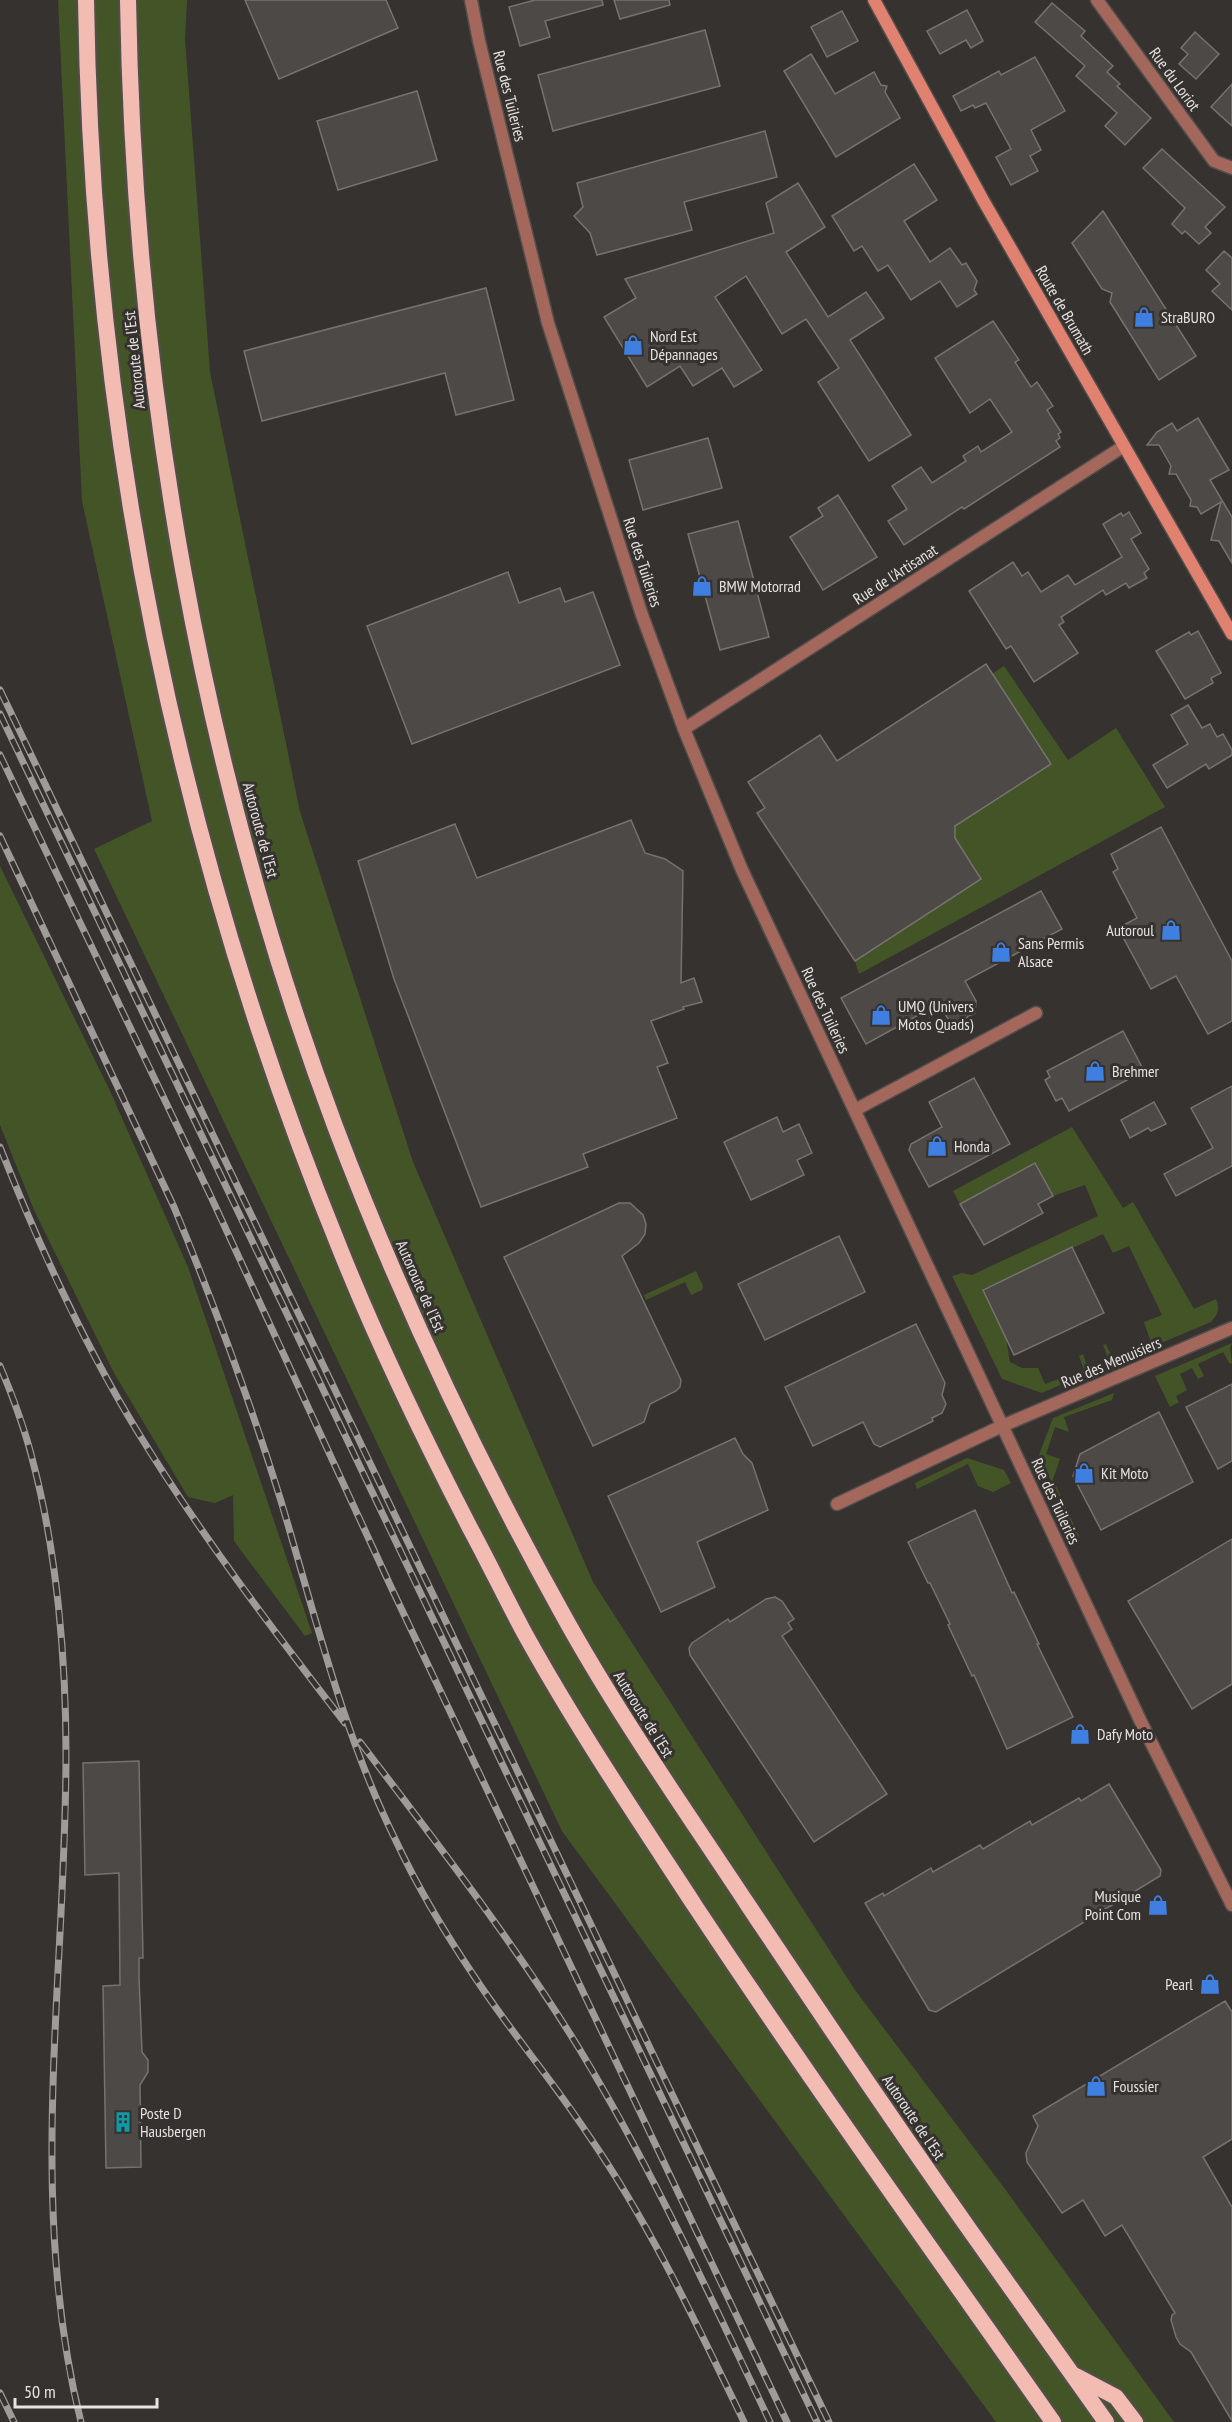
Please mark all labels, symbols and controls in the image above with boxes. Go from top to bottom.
street label: Rue du Loriot [1145,43,1205,115]
street label: Rue des Tuileries [489,48,531,144]
street label: Route de Brumath [1032,262,1098,358]
shop icon: StraBURO [1132,305,1156,329]
place label: StraBURO [1161,307,1215,327]
street label: Autoroute de l’Est [119,310,149,410]
place label: Nord Est Dépannages [650,326,718,364]
shop icon: Nord Est Dépannages [621,333,645,357]
street label: Rue des Tuileries [619,515,667,609]
street label: Rue de l'Artisanat [849,539,941,609]
shop icon: BMW Motorrad [690,574,714,598]
place label: BMW Motorrad [719,576,801,596]
street label: Autoroute de l’Est [239,780,284,881]
shop icon: Autoroul [1159,918,1183,942]
place label: Autoroul [1106,920,1154,940]
place label: Sans Permis Alsace [1018,933,1084,971]
shop icon: Sans Permis Alsace [989,940,1013,964]
street label: Rue des Tuileries [797,964,855,1056]
place label: UMQ (Univers Motos Quads) [898,996,974,1034]
shop icon: UMQ (Univers Motos Quads) [869,1003,893,1027]
shop icon: Brehmer [1083,1059,1107,1083]
place label: Brehmer [1112,1061,1160,1081]
shop icon: Honda [925,1134,949,1158]
place label: Honda [954,1136,990,1156]
street label: Autoroute de l’Est [392,1237,450,1335]
street label: Rue des Menuisiers [1058,1332,1164,1392]
street label: Rue des Tuileries [1027,1455,1085,1547]
shop icon: Kit Moto [1072,1461,1096,1485]
place label: Kit Moto [1101,1463,1149,1483]
street label: Autoroute de l’Est [610,1667,679,1761]
shop icon: Dafy Moto [1068,1722,1092,1746]
place label: Dafy Moto [1097,1724,1153,1744]
place label: Musique Point Com [1085,1886,1141,1924]
shop icon: Musique Point Com [1146,1893,1170,1917]
shop icon: Pearl [1198,1972,1222,1996]
place label: Pearl [1165,1974,1193,1994]
street label: Autoroute de l’Est [878,2071,950,2164]
shop icon: Foussier [1084,2074,1108,2098]
place label: Foussier [1113,2076,1159,2096]
place label: Poste D Hausbergen [140,2103,206,2141]
building icon: Poste D Hausbergen [111,2110,135,2134]
scale bar [15,2371,158,2409]
text: 50 m [24,2380,56,2403]

